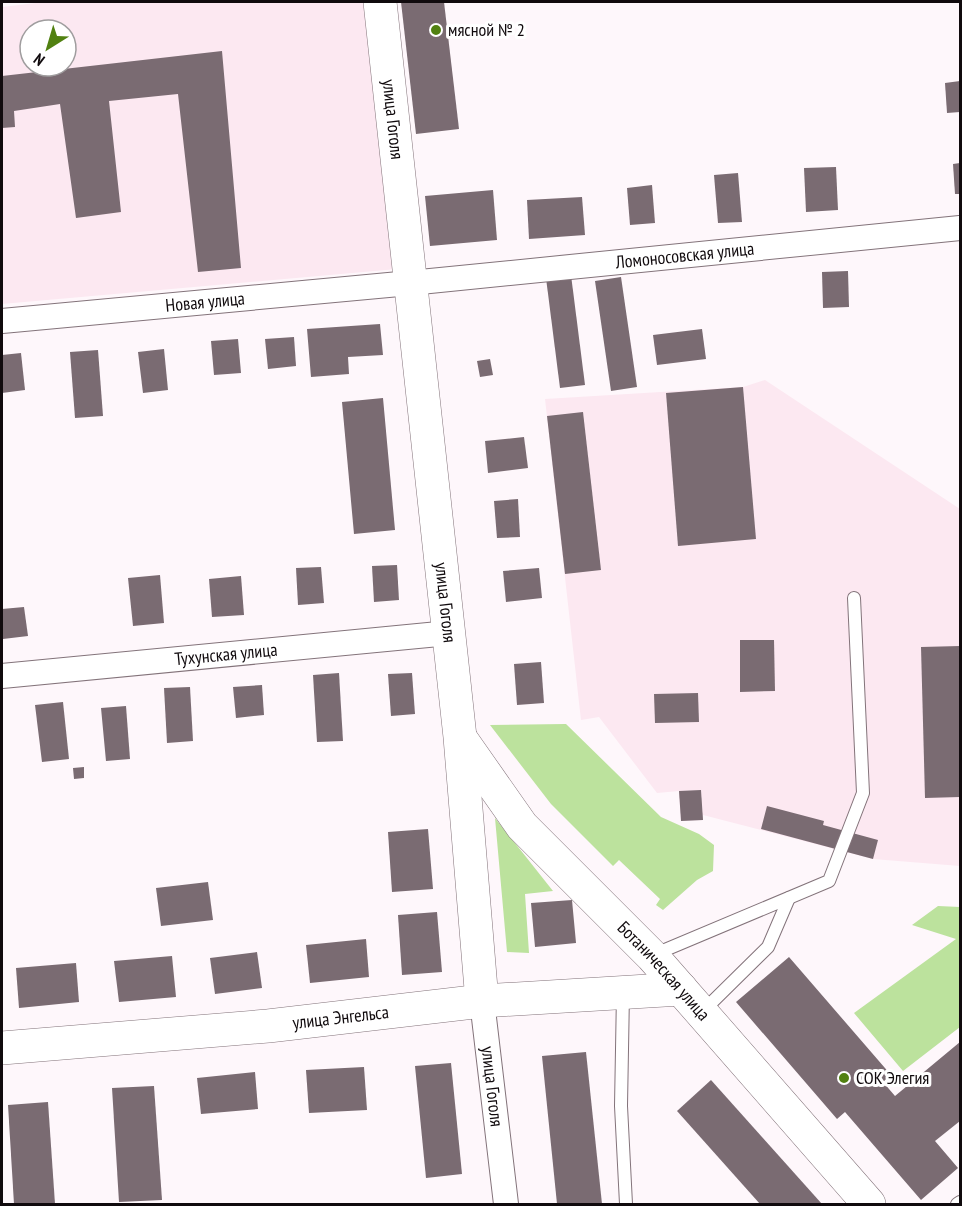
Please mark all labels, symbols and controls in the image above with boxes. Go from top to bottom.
north arrow [18,18,78,78]
place label: мясной № 2 [448,18,525,41]
marker: мясной № 2 [429,23,443,37]
text: N [30,49,48,71]
street label: улица Гоголя [377,78,409,161]
street label: Ломоносовская улица [614,237,755,273]
street label: Новая улица [164,286,246,317]
street label: улица Гоголя [430,561,462,644]
street label: Тухунская улица [173,638,278,670]
street label: Ботаническая улица [613,916,715,1025]
street label: улица Энгельса [291,1000,390,1034]
street label: улица Гоголя [476,1045,509,1128]
place label: СОК Элегия [856,1066,929,1089]
marker: СОК Элегия [837,1071,851,1085]

